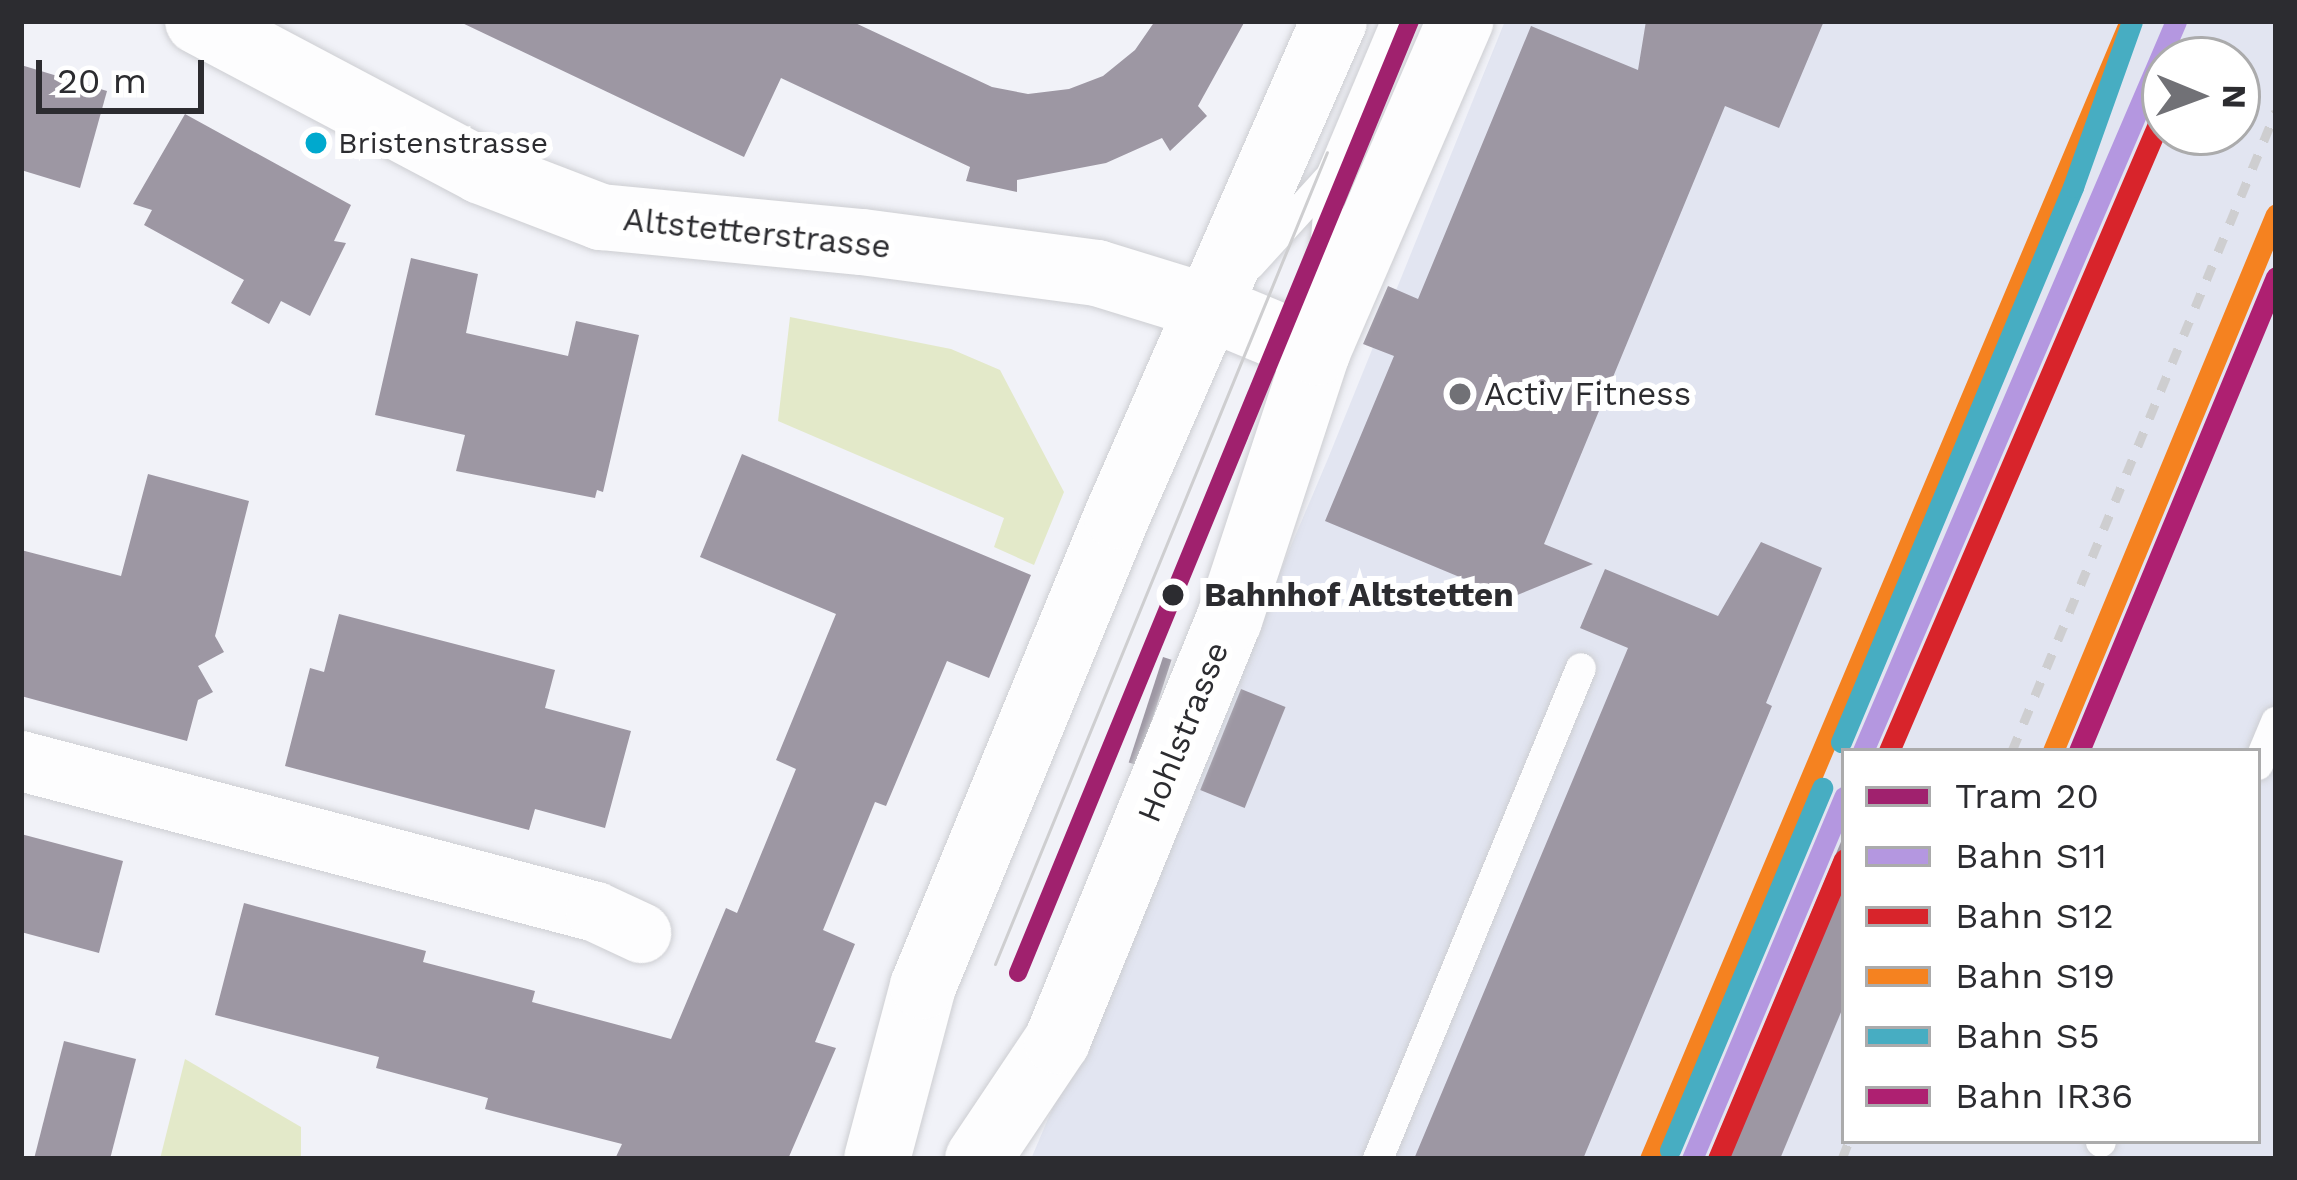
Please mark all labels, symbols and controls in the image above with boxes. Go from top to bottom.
scale bar [42,36,210,110]
north arrow [2141,36,2261,156]
text: 20 m [57,60,147,102]
text: N [2215,84,2254,109]
place label: Bristenstrasse [338,125,548,161]
marker: Bristenstrasse [305,132,327,154]
street label: Altstetterstrasse [621,199,893,267]
place label: Activ Fitness [1484,374,1692,414]
marker: Activ Fitness [1447,381,1473,407]
marker: Bahnhof Altstetten [1152,574,1194,616]
place label: Bahnhof Altstetten [1204,575,1515,615]
street label: Hohlstrasse [1129,636,1237,828]
legend [1841,748,2261,1144]
text: Tram 20 [1955,775,2099,817]
text: Bahn S11 [1955,835,2107,877]
text: Bahn S12 [1955,895,2114,937]
text: Bahn S19 [1955,955,2115,997]
text: Bahn S5 [1955,1015,2100,1057]
text: Bahn IR36 [1955,1075,2133,1117]

